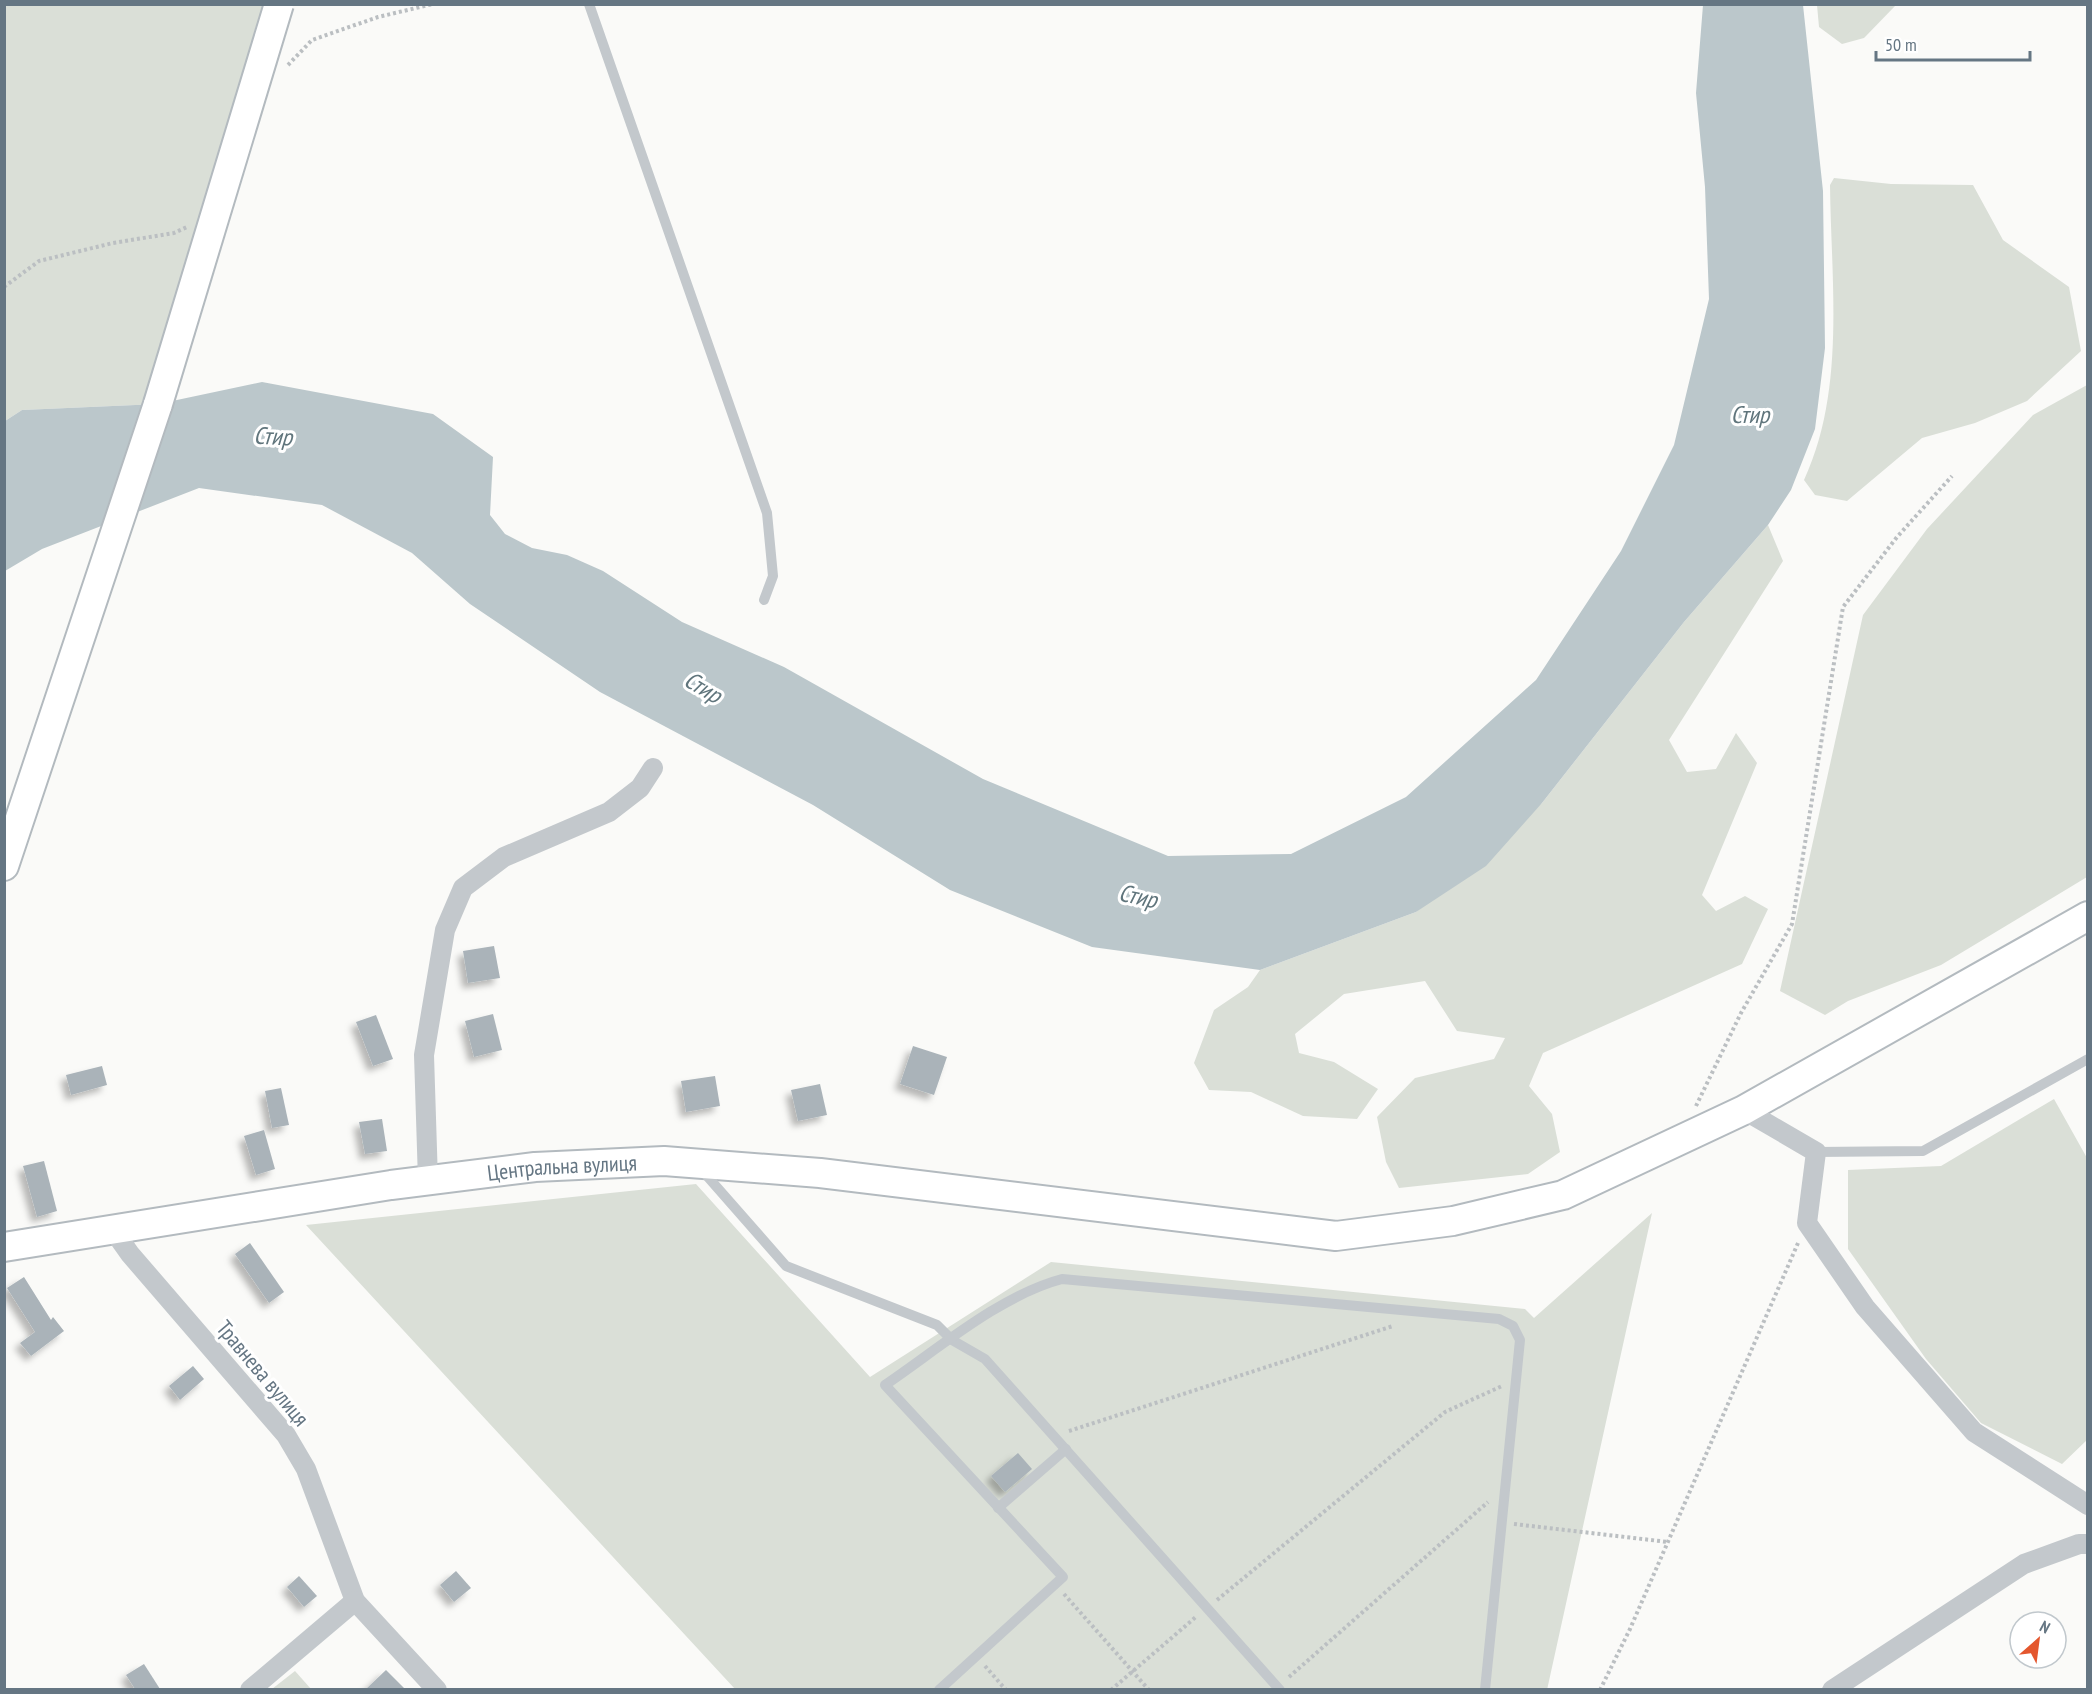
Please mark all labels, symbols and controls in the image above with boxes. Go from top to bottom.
scale bar [1876,24,2030,62]
text: 50 m [1885,33,1917,56]
water label: Стир [1731,399,1771,430]
water label: Стир [253,420,295,453]
water label: Стир [679,664,729,711]
water label: Стир [1116,877,1162,915]
street label: Центральна вулиця [486,1148,637,1187]
street label: Травнева вулиця [211,1314,315,1432]
north arrow [2008,1610,2068,1670]
text: N [2037,1616,2054,1638]

